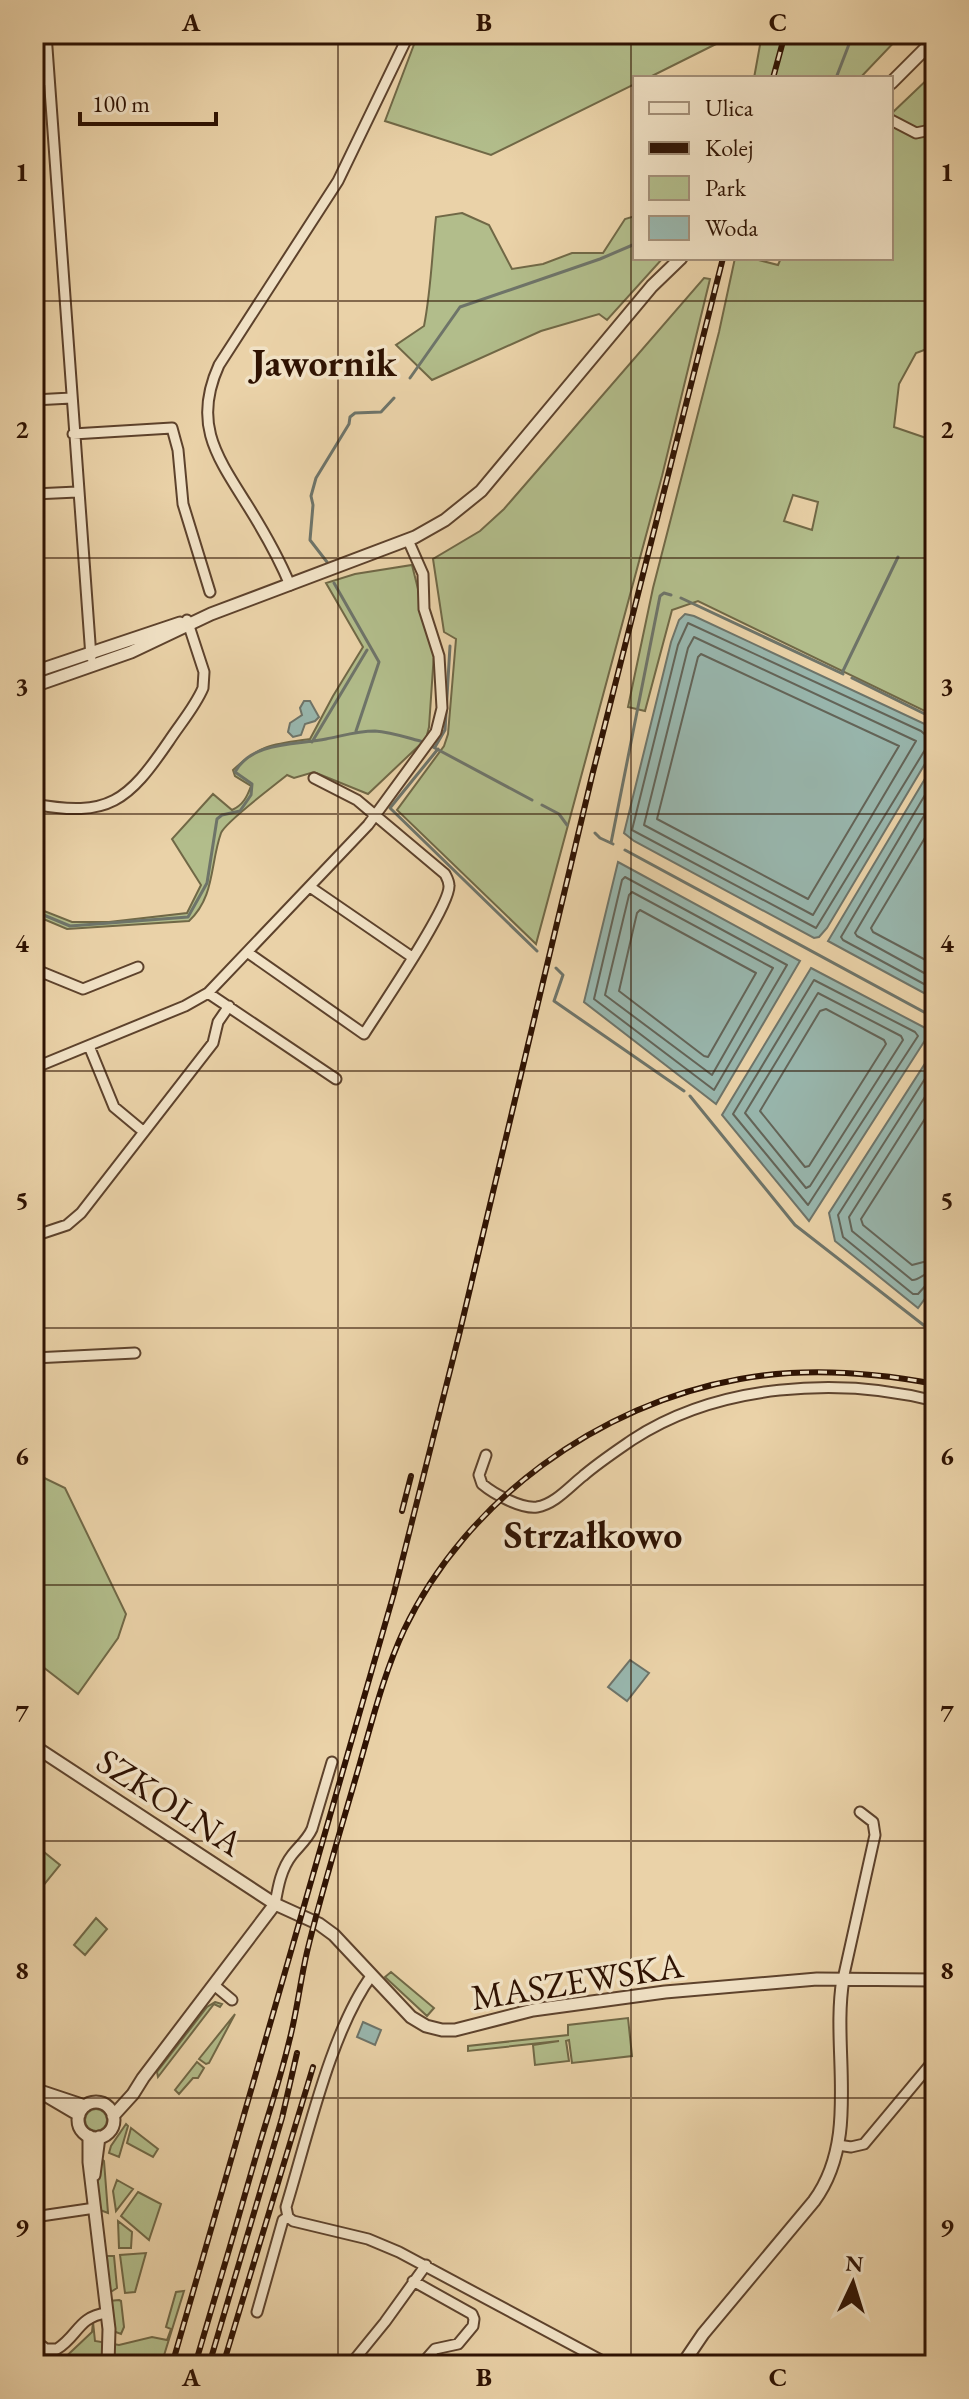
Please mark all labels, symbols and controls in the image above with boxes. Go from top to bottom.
text: A [181,5,201,39]
text: B [476,5,492,39]
text: C [769,5,787,39]
scale bar [80,76,216,126]
legend [633,76,893,260]
text: 100 m [92,88,150,119]
text: Ulica [705,92,754,123]
text: Kolej [705,132,753,163]
text: 1 [15,155,29,189]
text: 1 [940,155,954,189]
text: Park [705,172,747,203]
text: Woda [705,212,759,243]
district label: Jawornik [247,338,398,387]
text: 2 [15,412,29,446]
text: 2 [940,412,954,446]
text: 3 [15,669,29,703]
text: 3 [940,669,954,703]
text: 4 [15,926,29,960]
text: 4 [940,926,954,960]
text: 5 [15,1183,29,1217]
text: 5 [940,1183,954,1217]
text: 6 [15,1439,29,1473]
text: 6 [940,1439,954,1473]
district label: Strzałkowo [504,1510,682,1559]
text: 7 [15,1696,29,1730]
text: 7 [940,1696,954,1730]
street label: SZKOLNA [88,1737,253,1867]
street label: MASZEWSKA [468,1941,688,2021]
text: 8 [15,1953,29,1987]
text: 8 [940,1953,954,1987]
text: 9 [15,2210,29,2244]
text: 9 [940,2210,954,2244]
north arrow [813,2243,893,2323]
text: N [844,2248,864,2279]
text: A [181,2360,201,2394]
text: B [476,2360,492,2394]
text: C [769,2360,787,2394]

